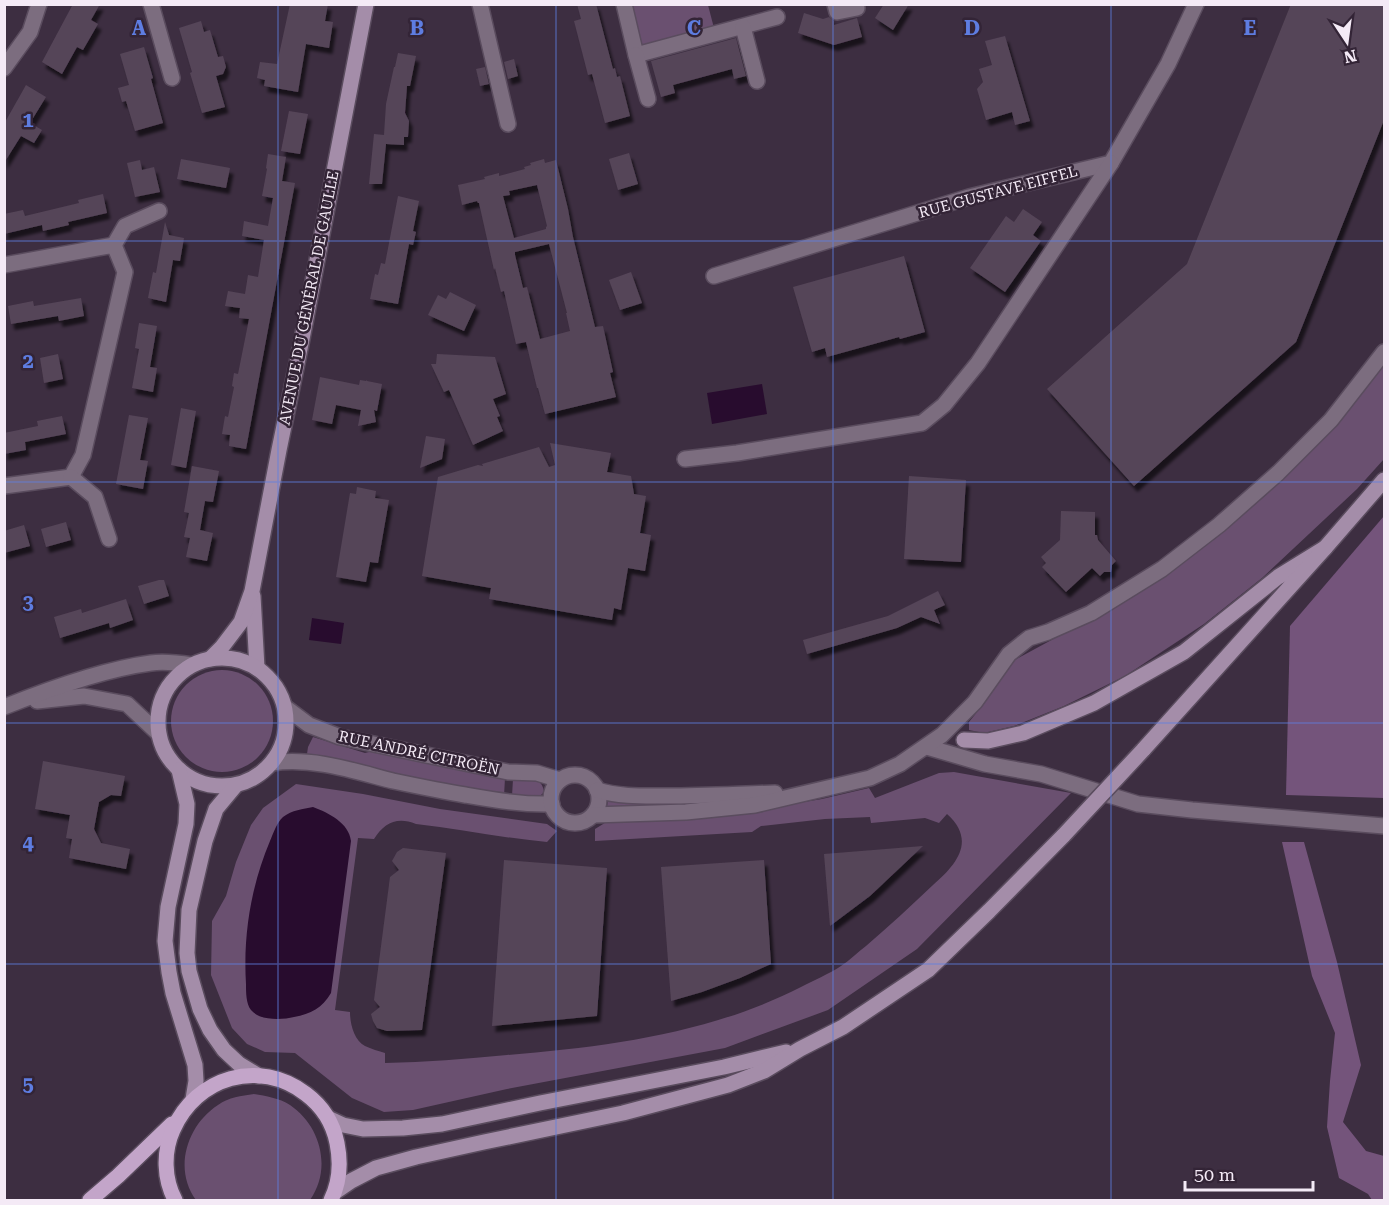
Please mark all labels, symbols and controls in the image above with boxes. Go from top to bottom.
north arrow [1317,12,1377,72]
text: A [132,16,147,40]
text: B [410,16,424,40]
text: C [687,16,701,40]
text: D [964,16,980,40]
text: E [1244,16,1257,40]
text: N [1342,45,1358,67]
text: 1 [22,108,34,132]
street label: RUE GUSTAVE EIFFEL [917,162,1079,222]
street label: AVENUE DU GÉNÉRAL DE GAULLE [276,169,342,427]
text: 2 [22,349,34,373]
text: 3 [22,590,34,614]
street label: RUE ANDRÉ CITROËN [337,727,501,779]
text: 4 [22,831,34,855]
text: 5 [22,1072,34,1096]
scale bar [1185,1154,1312,1192]
text: 50 m [1194,1164,1235,1185]

